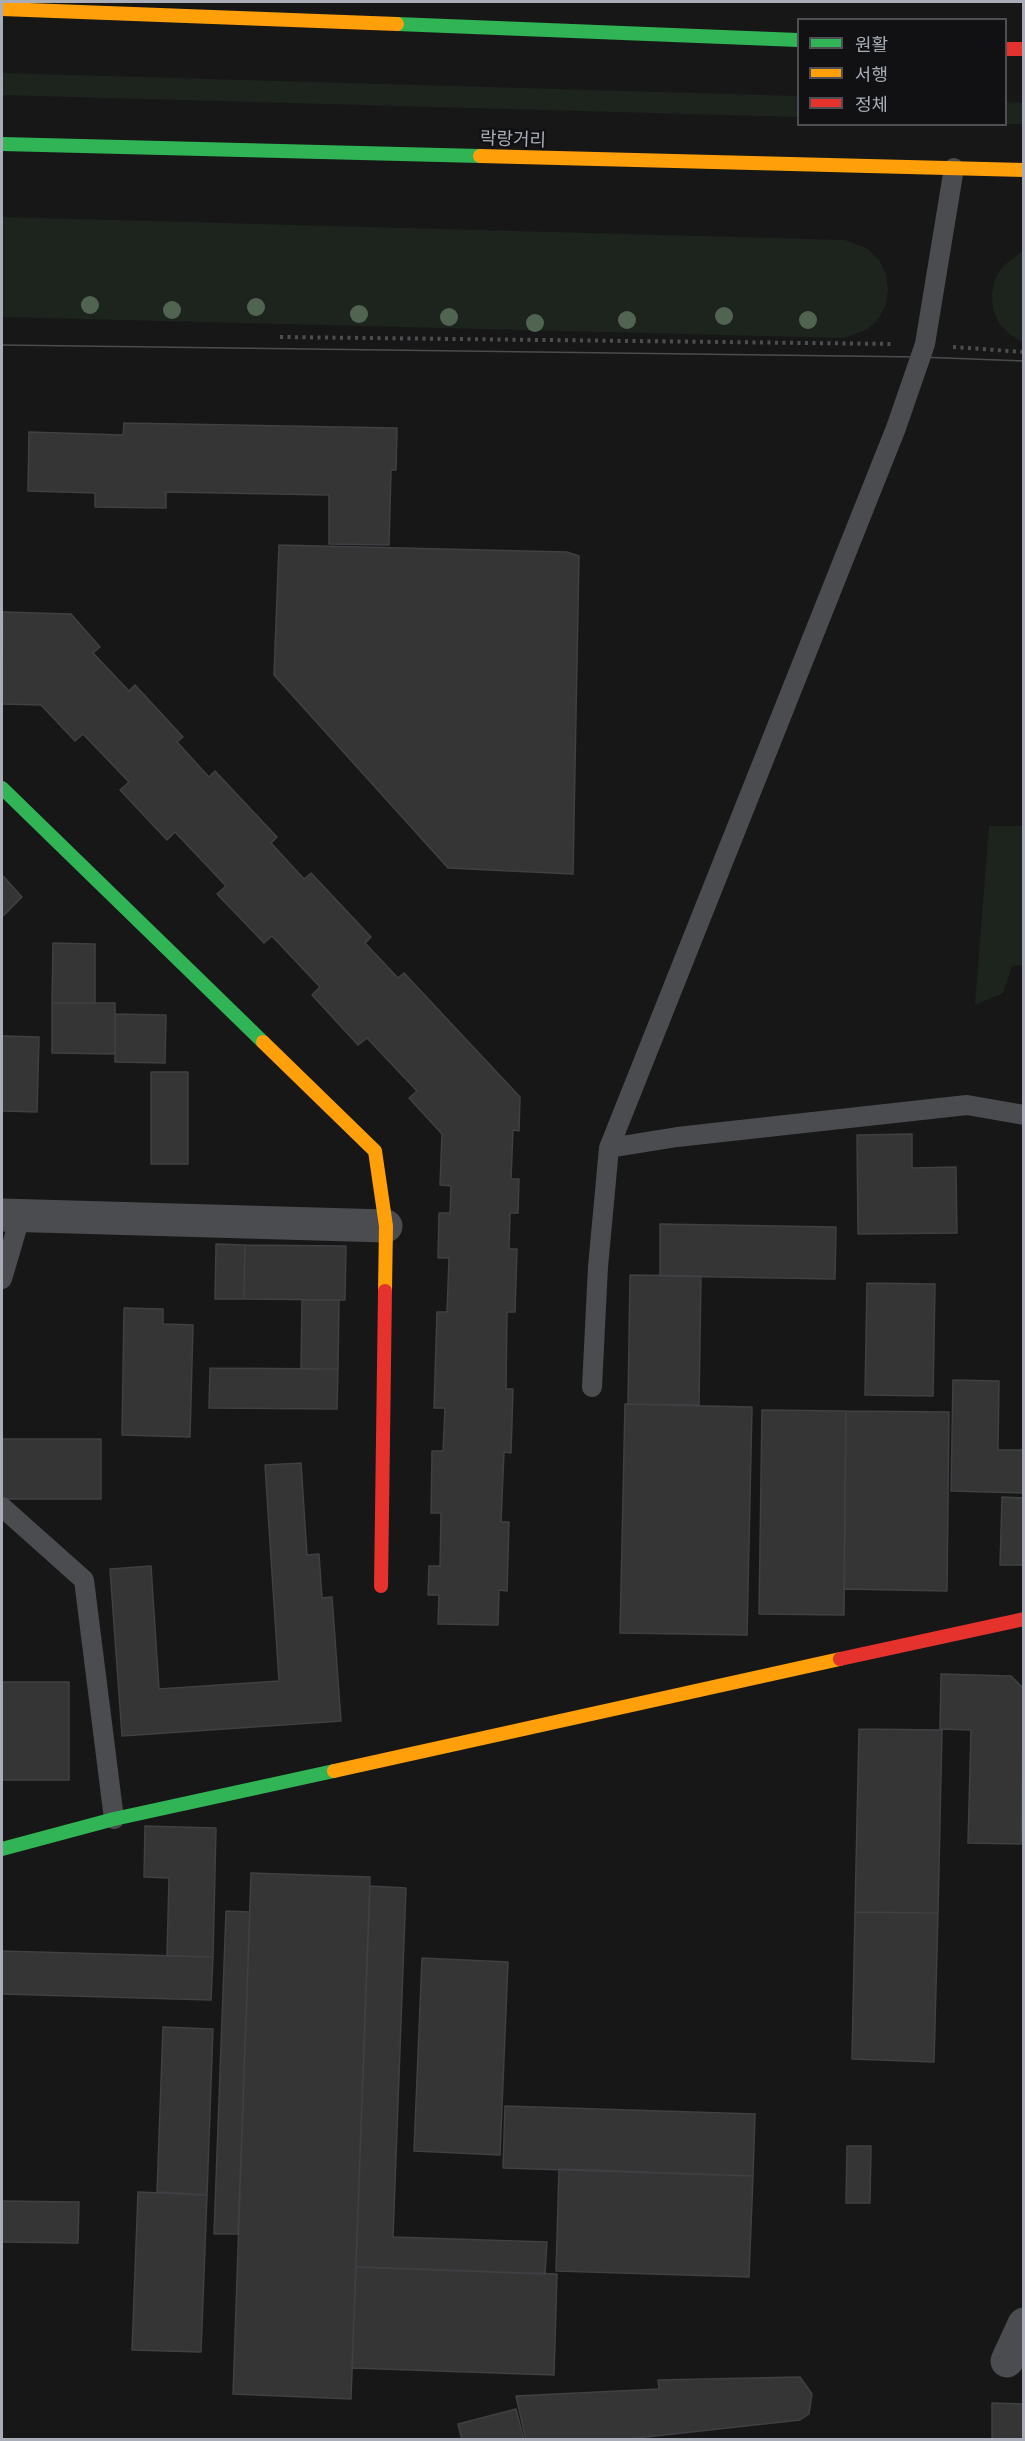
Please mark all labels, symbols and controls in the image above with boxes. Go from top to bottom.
legend [797,18,1007,126]
text: 원활 [855,32,888,56]
text: 서행 [855,62,888,86]
text: 정체 [855,92,888,116]
street label: 락랑거리 [480,128,546,152]

